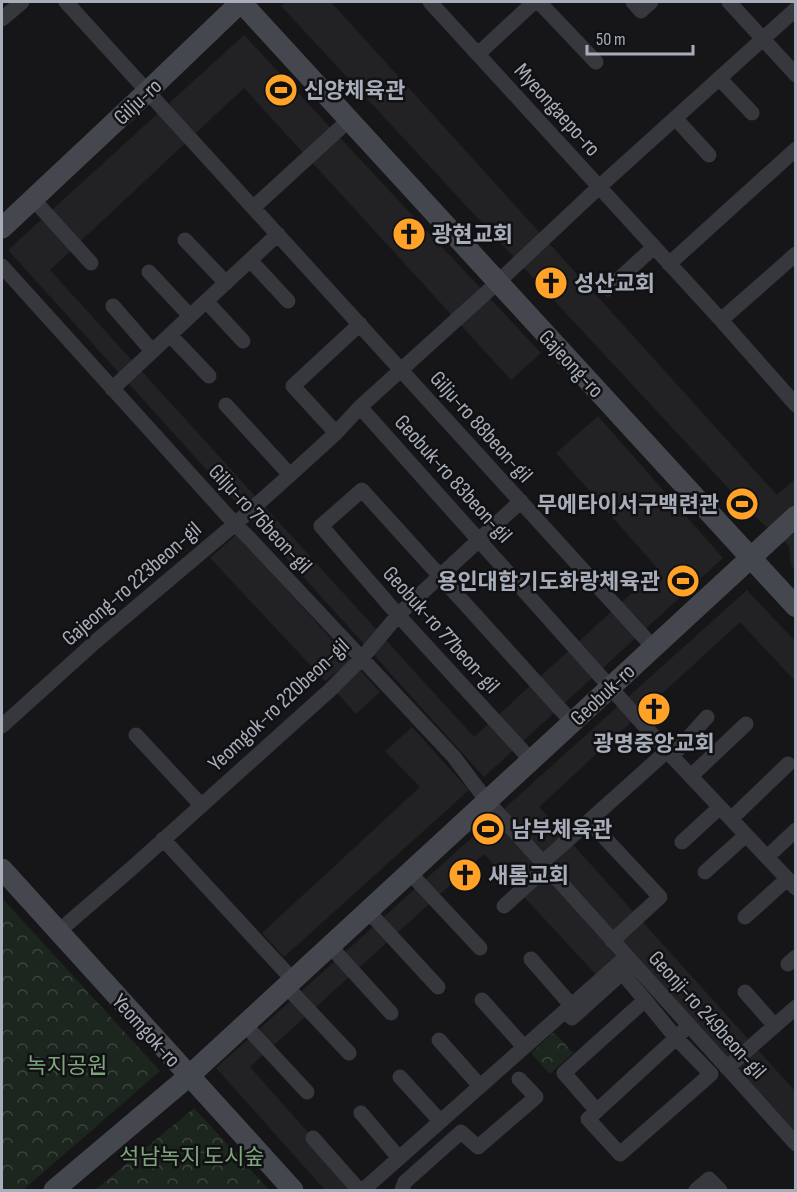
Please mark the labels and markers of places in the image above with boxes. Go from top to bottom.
sports icon: 신양체육관 [263,72,299,108]
place label: 신양체육관 [304,78,405,105]
church icon: 광현교회 [391,216,427,252]
place label: 광현교회 [432,222,513,249]
church icon: 성산교회 [533,265,569,301]
place label: 성산교회 [574,271,655,298]
sports icon: 무에타이서구백련관 [724,486,760,522]
place label: 무에타이서구백련관 [537,492,719,519]
sports icon: 용인대합기도화랑체육관 [665,563,701,599]
place label: 용인대합기도화랑체육관 [437,569,660,596]
church icon: 광명중앙교회 [636,691,672,727]
place label: 광명중앙교회 [593,731,715,758]
sports icon: 남부체육관 [470,811,506,847]
place label: 남부체육관 [511,817,612,844]
church icon: 새롬교회 [447,857,483,893]
place label: 새롬교회 [488,863,569,890]

